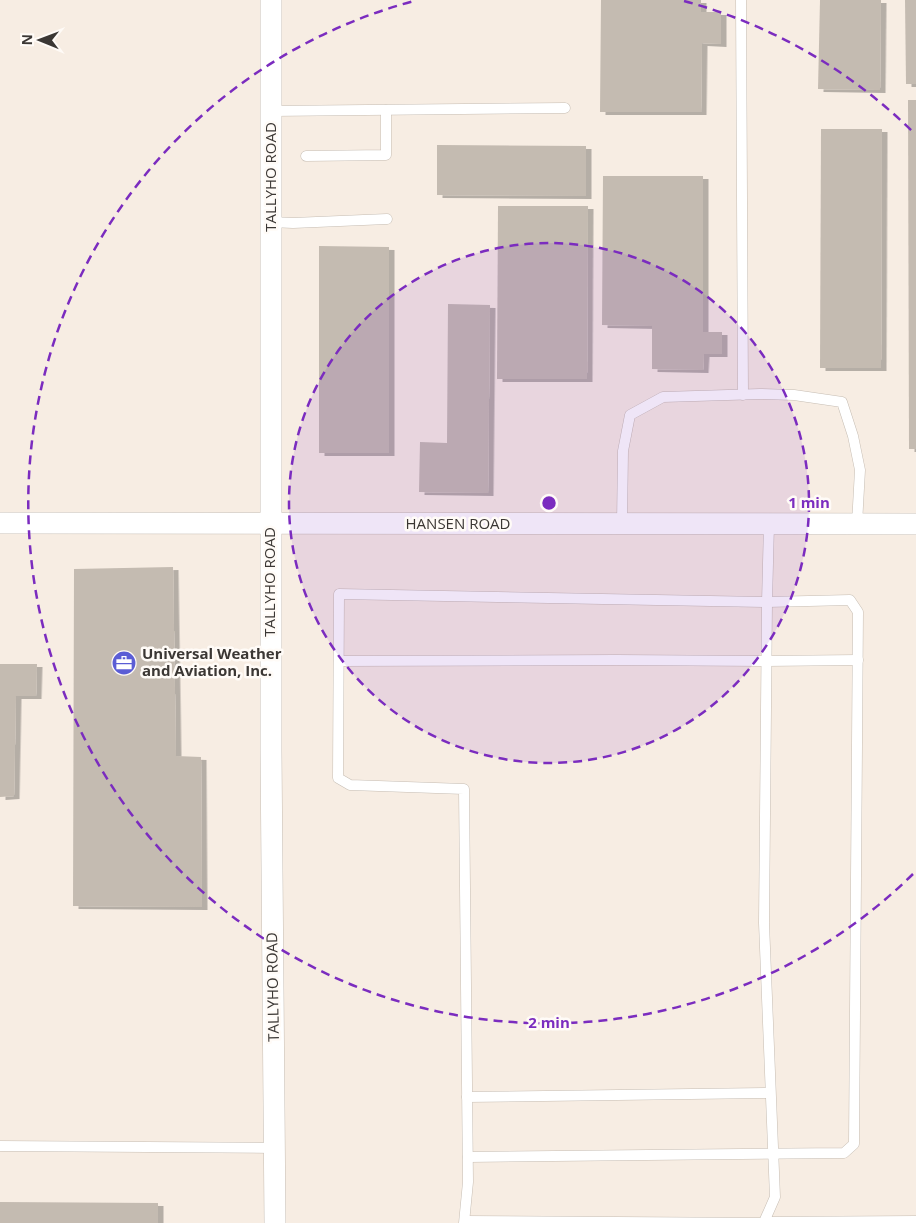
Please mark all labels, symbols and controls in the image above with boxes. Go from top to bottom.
north arrow [15,15,65,65]
text: N [17,34,36,46]
street label: TALLYHO ROAD [260,122,280,232]
text: 1 min [788,492,830,512]
centre of rings [540,494,558,512]
street label: HANSEN ROAD [406,513,510,533]
street label: TALLYHO ROAD [259,527,279,637]
place label: Universal Weather and Aviation, Inc. [142,643,282,680]
office icon: Universal Weather and Aviation, Inc. [111,650,137,676]
street label: TALLYHO ROAD [261,932,283,1042]
text: 2 min [528,1012,570,1032]

